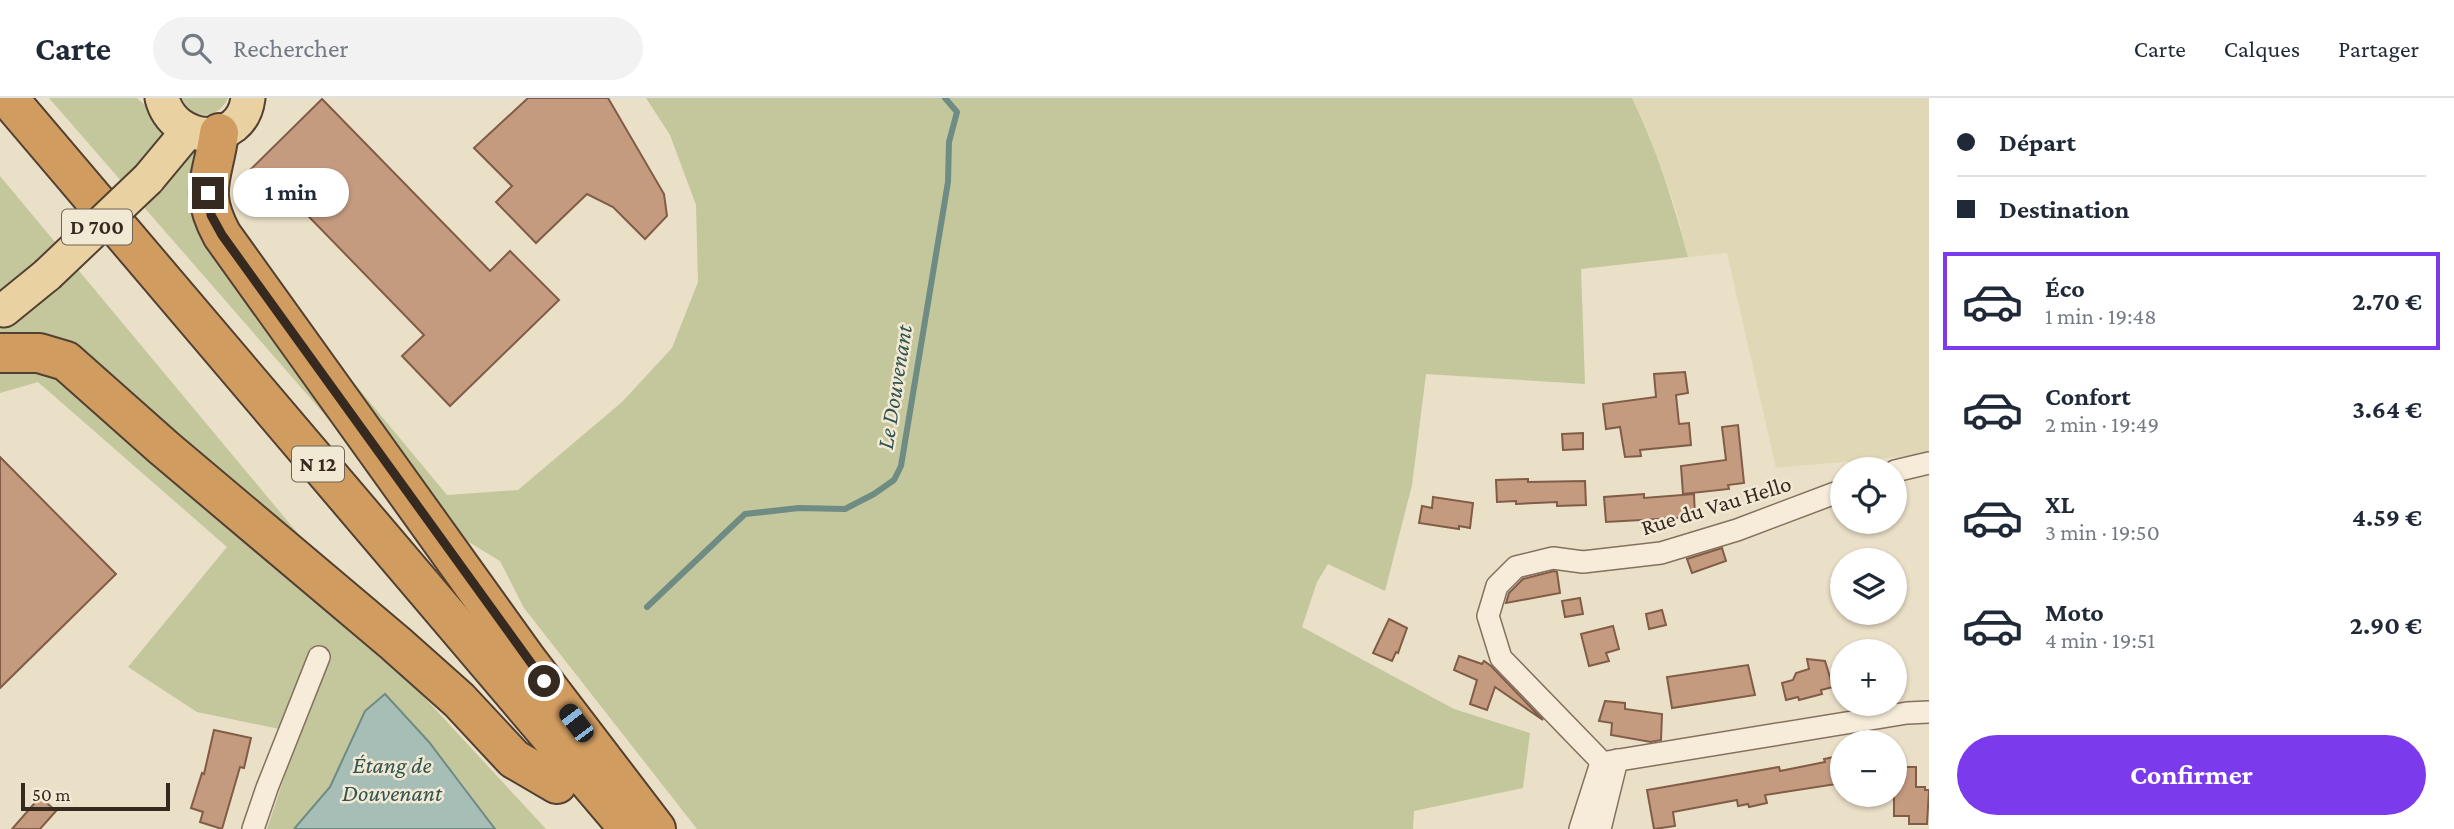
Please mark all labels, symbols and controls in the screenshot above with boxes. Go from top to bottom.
search box [153,17,643,80]
icon: search [177,29,215,67]
text: Carte [35,30,111,67]
text: Rechercher [233,34,349,63]
text: Carte [2134,35,2186,62]
text: Calques [2224,35,2300,62]
text: Partager [2338,35,2419,62]
text: Départ [1999,128,2076,157]
callout: 1 min [232,168,348,217]
route end [192,177,224,209]
text: 1 min [265,179,317,205]
text: Destination [1999,195,2130,224]
road number: D 700 [62,209,132,244]
icon: car [1961,270,2024,333]
text: Éco [2045,274,2085,303]
text: 2.70 € [2352,287,2422,316]
text: 1 min · 19:48 [2045,303,2157,329]
water label: Le Douvenant [871,322,917,451]
icon: car [1961,378,2024,441]
text: Confort [2045,382,2131,411]
text: 3.64 € [2352,395,2422,424]
text: 2 min · 19:49 [2045,411,2159,437]
road number: N 12 [292,446,344,482]
map controls [1830,457,1907,807]
button: locate [1830,457,1907,534]
street label: Rue du Vau Hello [1638,470,1794,540]
icon: car [1961,486,2024,549]
text: XL [2045,490,2074,519]
text: 4.59 € [2352,503,2422,532]
text: 3 min · 19:50 [2045,519,2160,545]
button: layers [1830,548,1907,625]
icon: car [1961,594,2024,657]
text: Moto [2045,598,2104,627]
text: 2.90 € [2350,611,2422,640]
text: 4 min · 19:51 [2045,627,2155,653]
button: + [1830,639,1907,716]
route start [528,665,560,697]
car [555,700,598,746]
button: − [1830,730,1907,807]
button: Confirmer [1957,735,2426,815]
water label: Étang de Douvenant [342,751,443,806]
scale bar [21,780,170,812]
text: 50 m [32,784,71,805]

